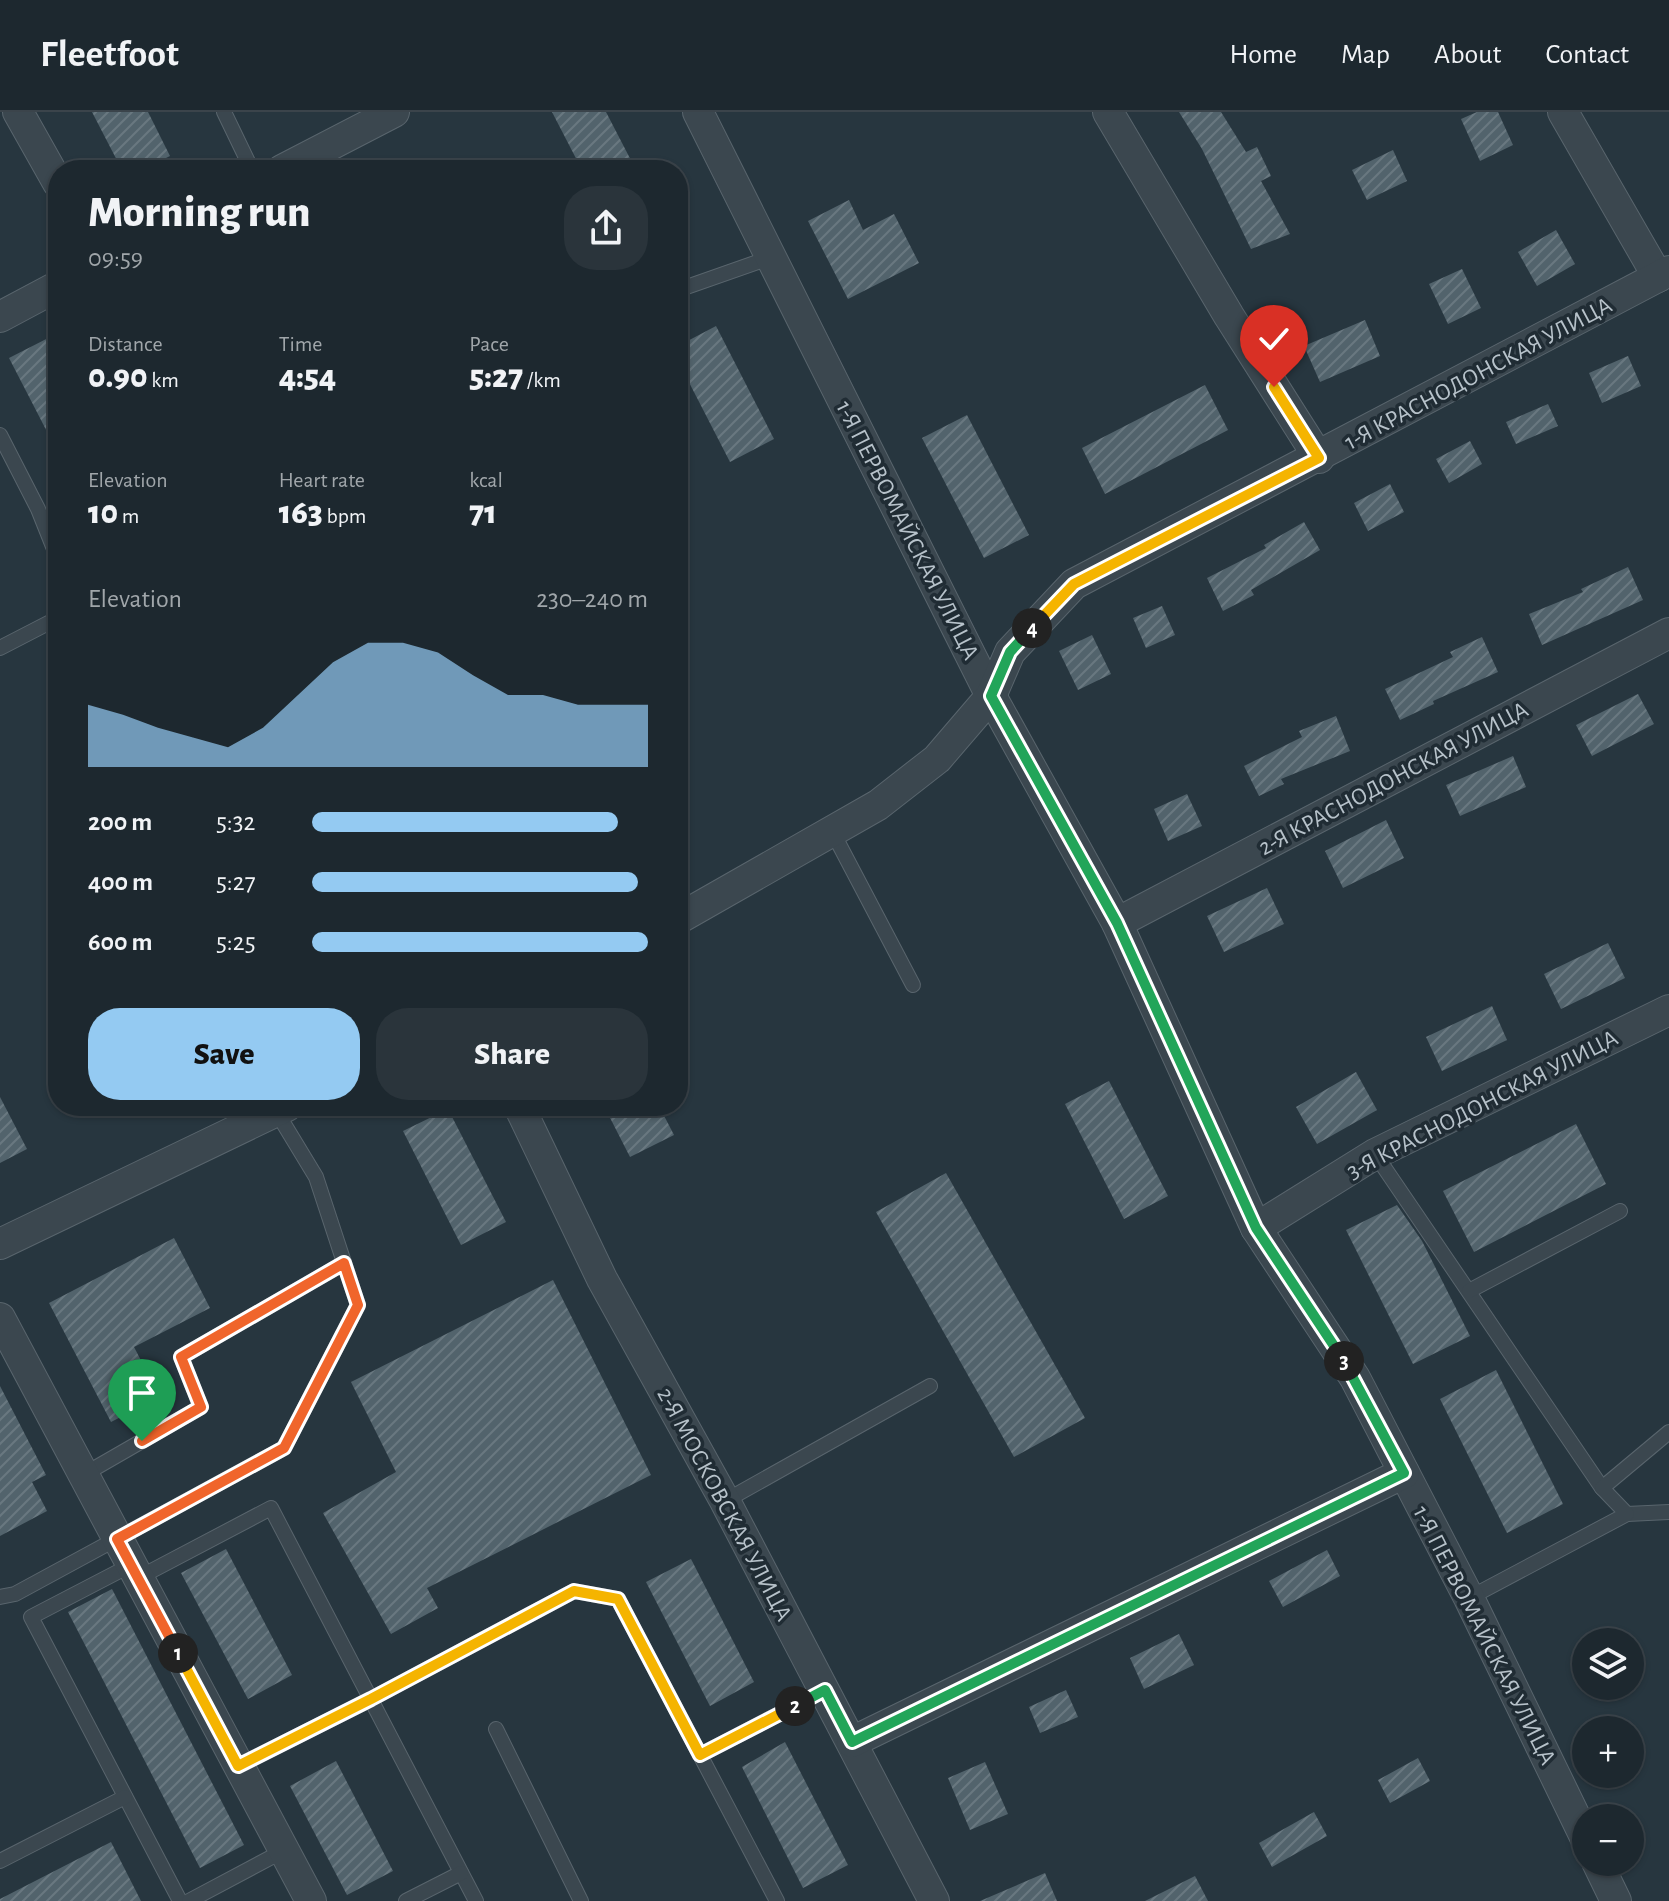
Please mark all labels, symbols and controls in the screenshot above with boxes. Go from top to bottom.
text: Fleetfoot [40,36,179,74]
text: Home [1230,41,1297,69]
text: Map [1341,41,1390,69]
text: About [1434,41,1502,69]
text: Contact [1546,41,1629,69]
button: share [564,186,648,270]
text: Morning run [88,191,311,235]
text: 09:59 [88,245,143,271]
street label: 1-Я КРАСНОДОНСКАЯ УЛИЦА [1341,293,1616,455]
pin [1240,305,1308,387]
icon: check [1252,317,1296,361]
text: Distance [88,333,163,355]
text: Time [279,333,323,355]
text: Pace [469,333,509,355]
text: 0.90 [88,360,148,394]
text: 4:54 [279,360,336,394]
text: 5:27 [469,360,523,394]
text: km [148,369,179,391]
text: /km [523,369,561,391]
street label: 1-Я ПЕРВОМАЙСКАЯ УЛИЦА [831,397,983,664]
text: Elevation [88,469,168,491]
text: Heart rate [279,469,365,491]
text: kcal [469,469,503,491]
text: 10 [88,496,118,530]
text: 163 [279,496,323,530]
text: 71 [469,496,497,530]
text: m [118,505,139,527]
text: bpm [323,505,366,527]
text: Elevation [88,586,182,612]
text: 230–240 m [536,586,648,612]
pin: 4 [1012,608,1052,648]
text: 4 [1026,617,1038,639]
street label: 2-Я КРАСНОДОНСКАЯ УЛИЦА [1255,698,1532,860]
text: 200 m [88,809,152,835]
text: 5:32 [216,809,255,835]
text: 400 m [88,869,153,895]
text: 5:27 [216,869,256,895]
text: 600 m [88,929,153,955]
text: 5:25 [216,929,256,955]
button: Save [88,1008,360,1100]
button: Share [376,1008,648,1100]
street label: 3-Я КРАСНОДОНСКАЯ УЛИЦА [1343,1026,1622,1184]
pin: 3 [1324,1341,1364,1381]
text: 3 [1339,1350,1349,1372]
pin [108,1359,176,1441]
icon: arrive [120,1371,164,1415]
street label: 2-Я МОСКОВСКАЯ УЛИЦА [652,1384,796,1625]
street label: 1-Я ПЕРВОМАЙСКАЯ УЛИЦА [1408,1502,1560,1769]
map controls [1572,1628,1644,1876]
button: layers [1572,1628,1644,1700]
pin: 1 [158,1633,198,1673]
text: 1 [174,1642,182,1664]
pin: 2 [775,1686,815,1726]
text: 2 [790,1695,800,1717]
button: + [1572,1716,1644,1788]
button: − [1572,1804,1644,1876]

